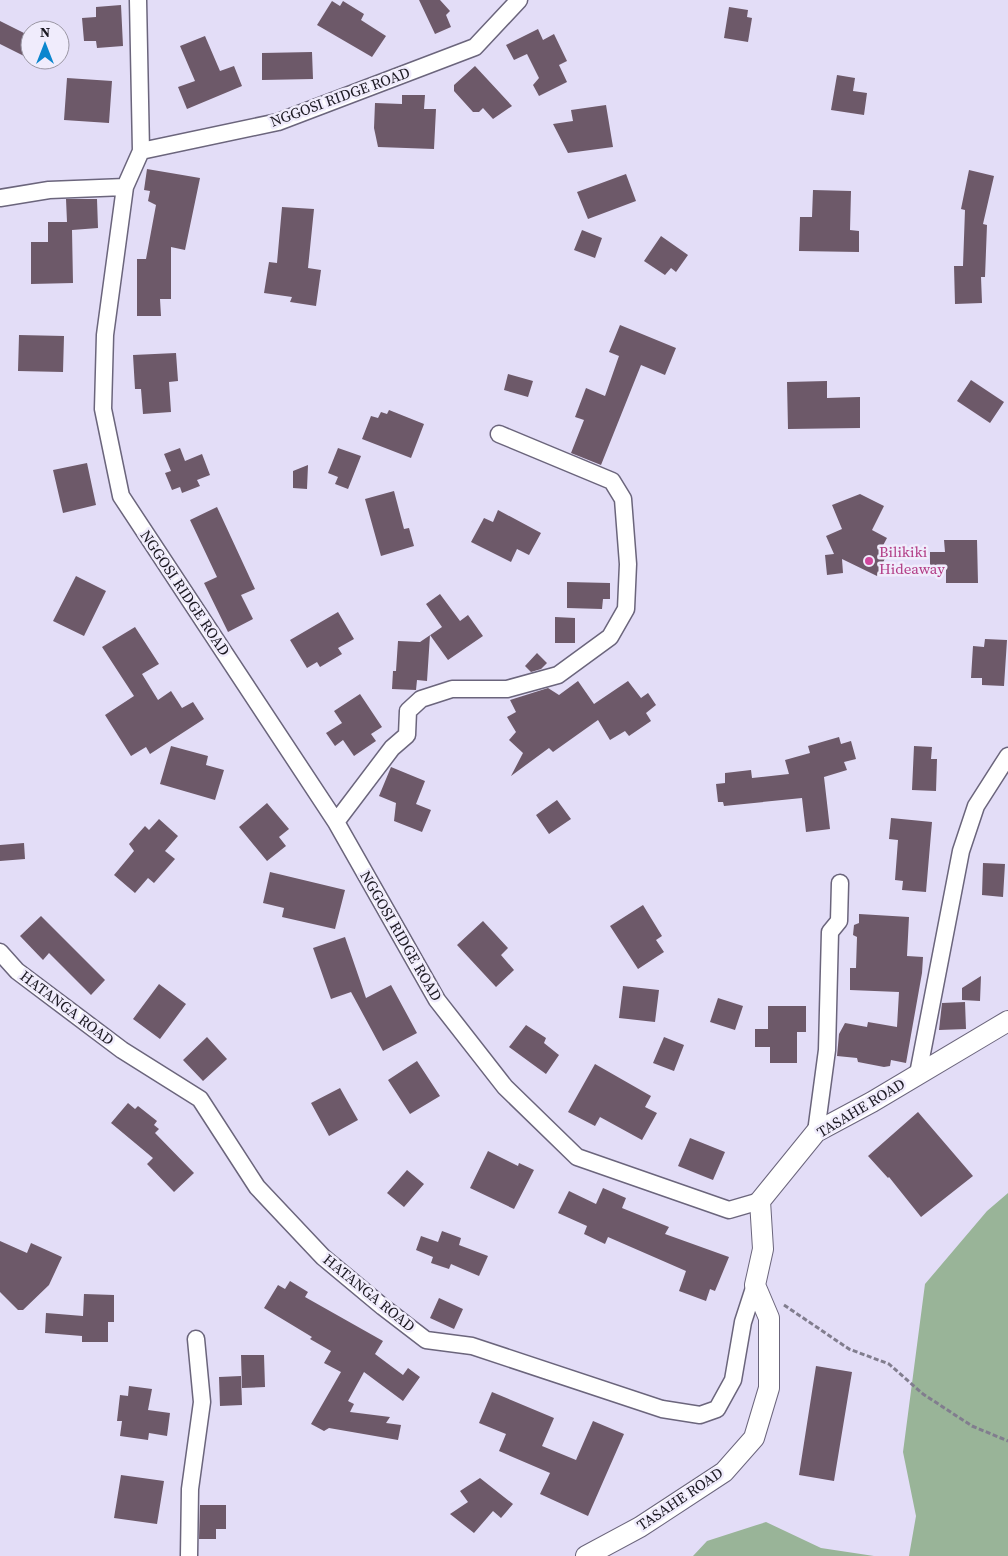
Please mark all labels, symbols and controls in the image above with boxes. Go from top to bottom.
north arrow [20,20,70,70]
text: N [40,22,50,42]
street label: NGGOSI RIDGE ROAD [267,61,413,132]
street label: NGGOSI RIDGE ROAD [136,526,235,660]
place label: Bilikiki Hideaway [879,541,945,579]
marker: Bilikiki Hideaway [863,555,875,567]
street label: NGGOSI RIDGE ROAD [355,867,447,1005]
street label: HATANGA ROAD [16,965,119,1050]
street label: TASAHE ROAD [813,1073,909,1142]
street label: HATANGA ROAD [319,1249,420,1336]
street label: TASAHE ROAD [633,1462,727,1535]

